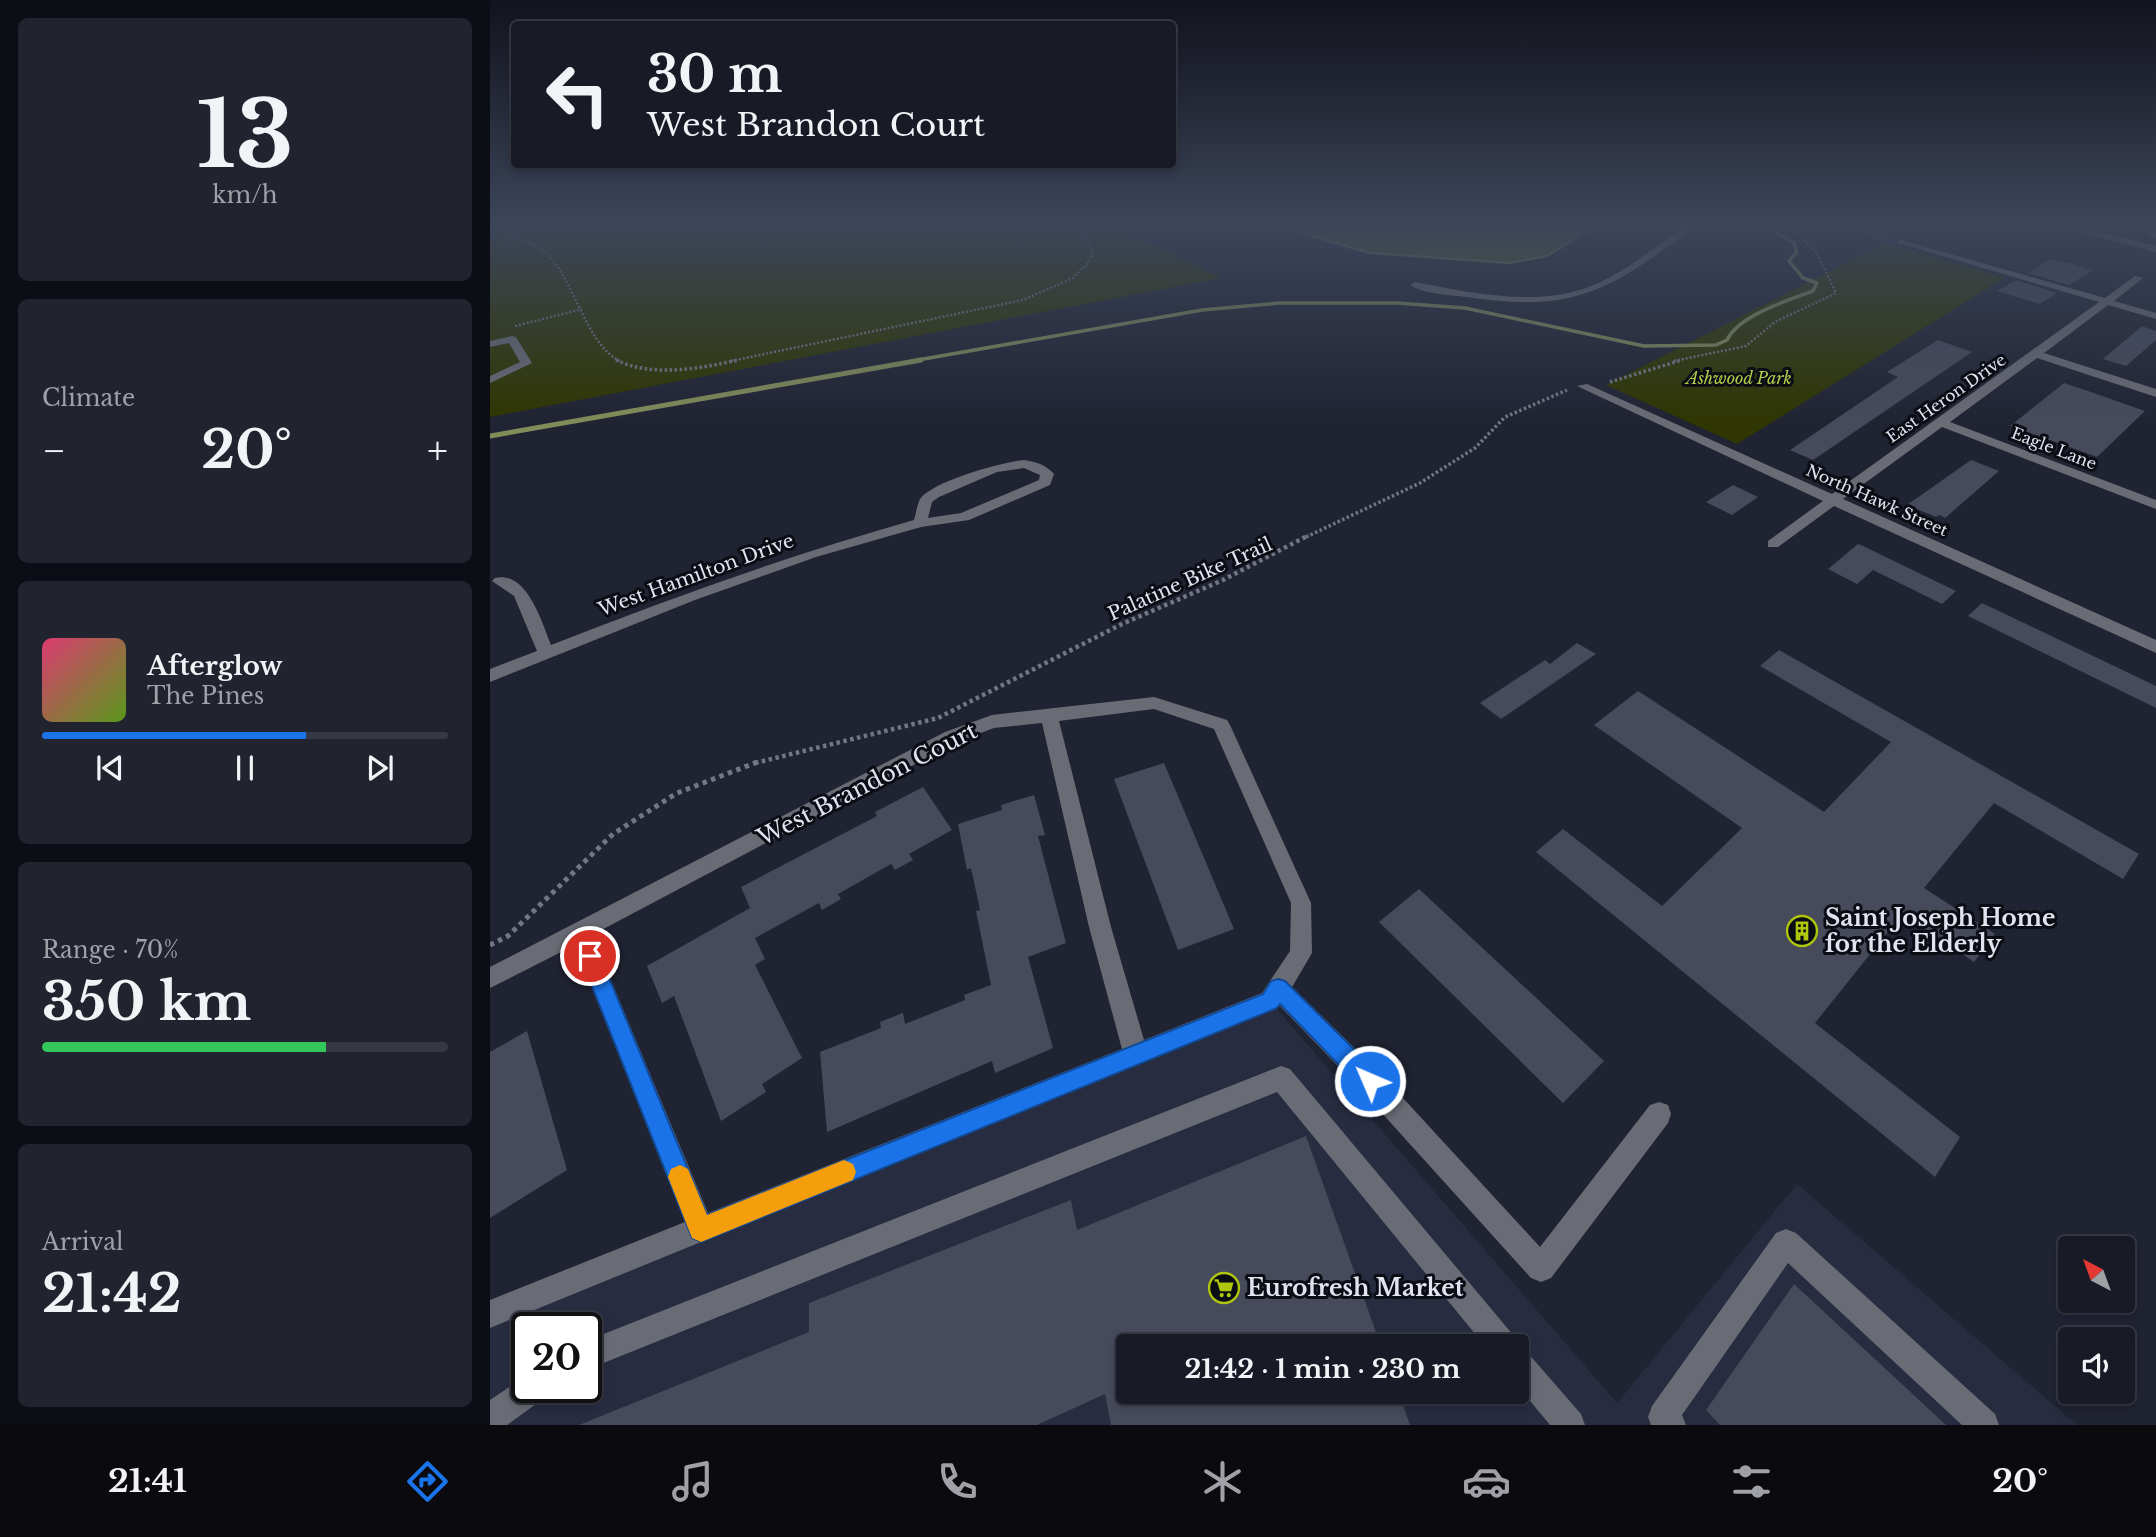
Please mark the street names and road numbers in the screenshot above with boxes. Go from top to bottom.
street label: East Heron Drive [1882,349,2010,447]
street label: Eagle Lane [2009,423,2099,473]
street label: North Hawk Street [1803,460,1951,540]
street label: West Hamilton Drive [594,529,797,621]
street label: Palatine Bike Trail [1104,532,1276,626]
street label: West Brandon Court [752,716,982,852]

